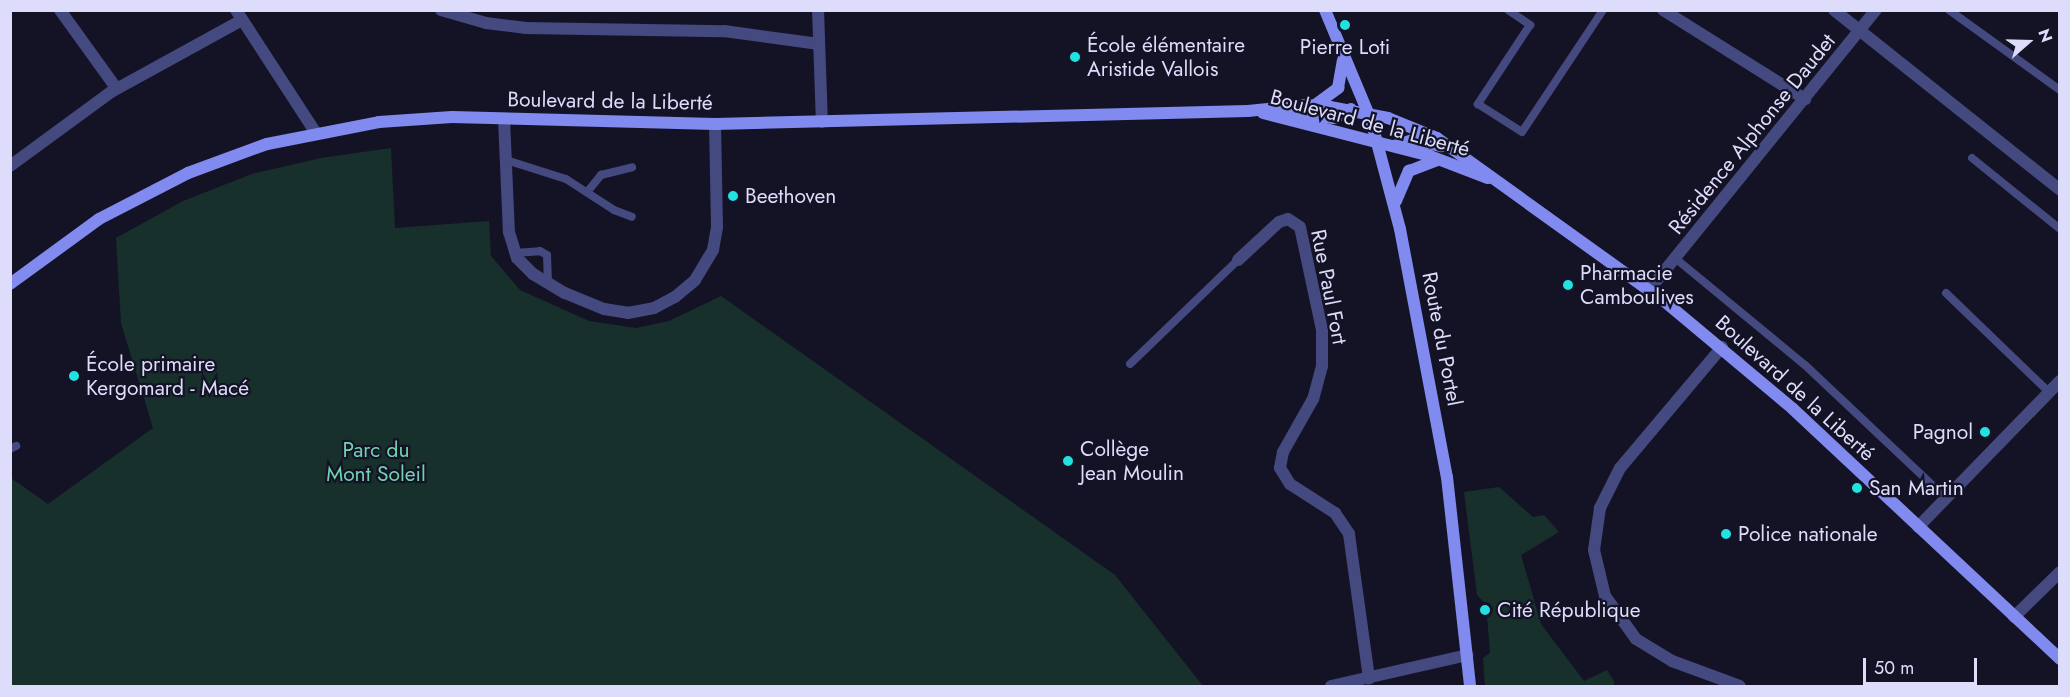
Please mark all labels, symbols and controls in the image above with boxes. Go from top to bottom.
north arrow [1998,12,2058,72]
marker: Pierre Loti [1338,18,1352,32]
text: N [2032,26,2058,46]
street label: Résidence Alphonse Daudet [1663,29,1841,239]
place label: École élémentaire Aristide Vallois [1087,32,1245,82]
place label: Pierre Loti [1300,34,1390,60]
marker: École élémentaire Aristide Vallois [1068,50,1082,64]
street label: Boulevard de la Liberté [1268,84,1472,162]
street label: Boulevard de la Liberté [507,87,713,115]
place label: Beethoven [745,183,836,209]
marker: Beethoven [726,189,740,203]
street label: Rue Paul Fort [1306,227,1352,347]
place label: Pharmacie Camboulives [1580,260,1694,310]
street label: Route du Portel [1417,270,1467,408]
marker: Pharmacie Camboulives [1561,278,1575,292]
street label: Boulevard de la Liberté [1710,310,1880,466]
place label: École primaire Kergomard - Macé [86,351,249,401]
marker: École primaire Kergomard - Macé [67,369,81,383]
place label: Pagnol [1913,419,1973,445]
marker: Pagnol [1978,425,1992,439]
place label: Collège Jean Moulin [1080,436,1184,486]
park label: Parc du Mont Soleil [326,437,426,487]
marker: Collège Jean Moulin [1061,454,1075,468]
place label: San Martin [1869,475,1964,501]
marker: San Martin [1850,481,1864,495]
place label: Police nationale [1738,521,1878,547]
marker: Police nationale [1719,527,1733,541]
place label: Cité République [1497,597,1641,623]
marker: Cité République [1478,603,1492,617]
scale bar [1866,646,1980,684]
text: 50 m [1874,655,1914,681]

